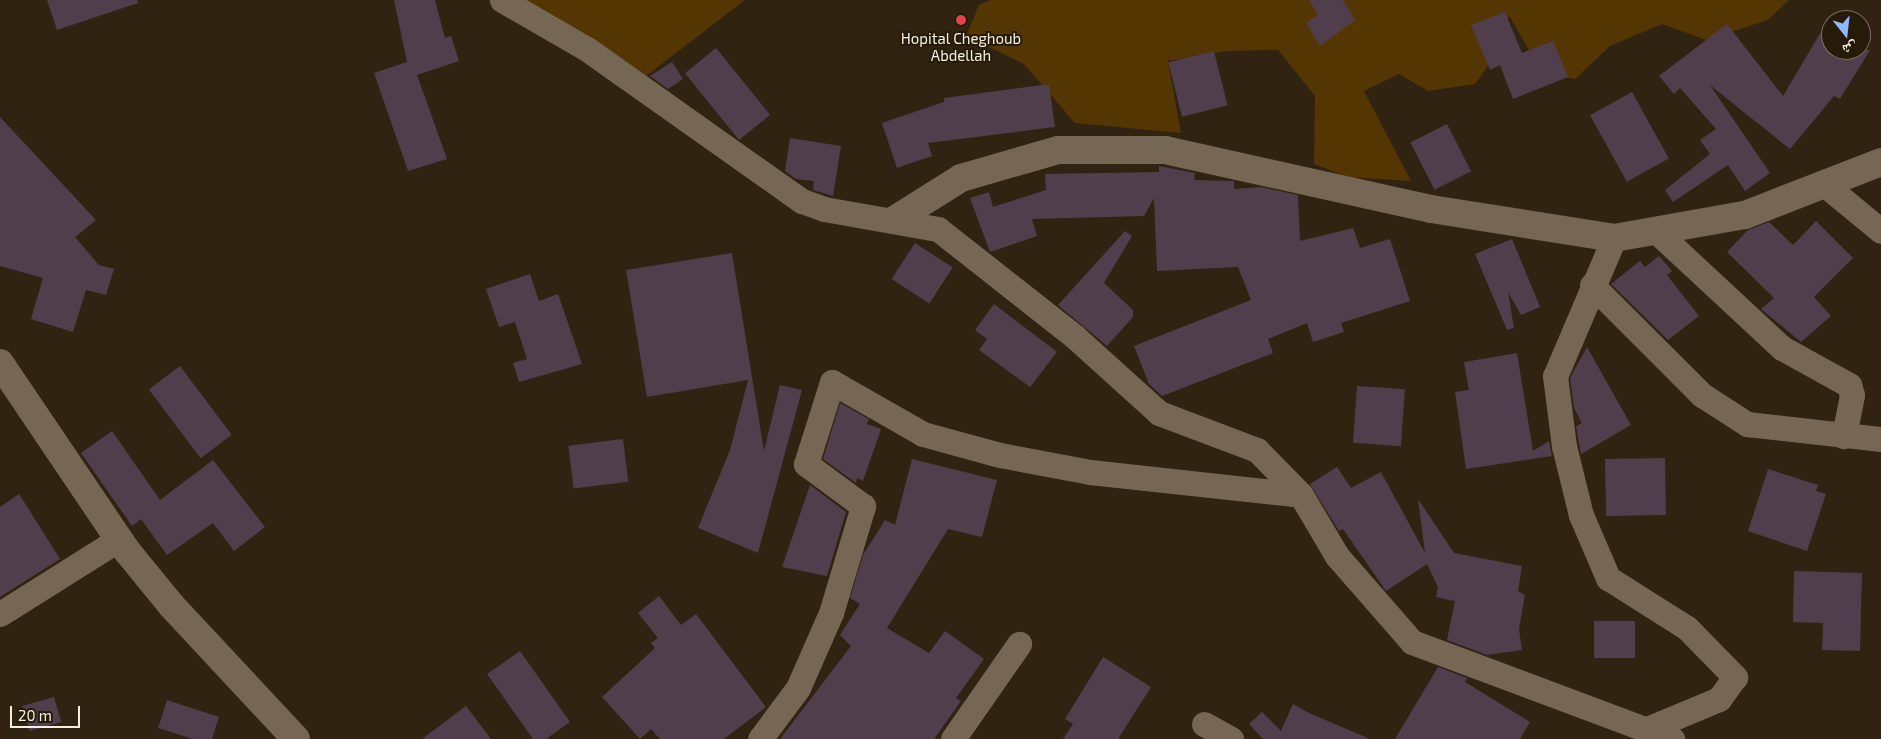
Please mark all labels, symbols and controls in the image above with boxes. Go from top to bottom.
north arrow [1821,10,1871,60]
marker: Hopital Cheghoub Abdellah [954,13,968,27]
place label: Hopital Cheghoub Abdellah [901,29,1021,64]
text: ش [1841,39,1859,59]
scale bar [12,696,82,728]
text: 20 m [18,706,52,724]

